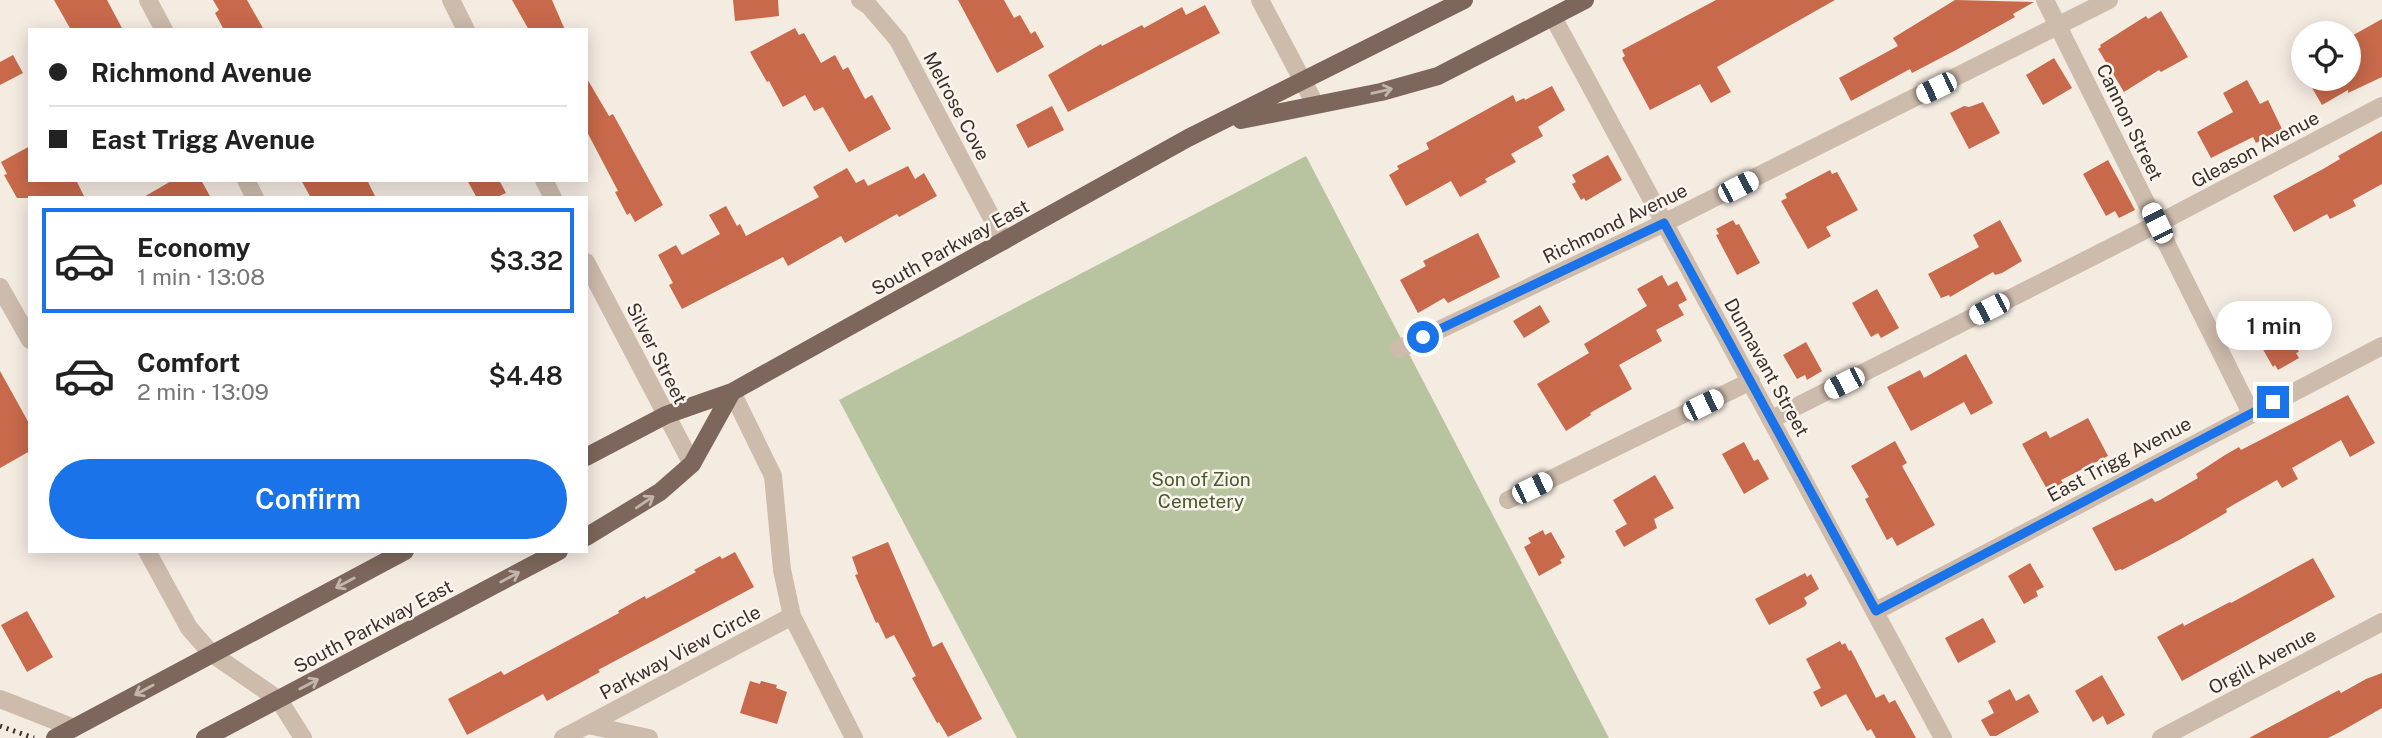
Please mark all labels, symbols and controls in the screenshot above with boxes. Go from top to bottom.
map controls [2291,21,2361,91]
button: locate [2291,21,2361,91]
street label: Melrose Cove [919,48,995,164]
text: Richmond Avenue [91,57,312,88]
street label: Cannon Street [2092,60,2168,184]
car [1913,69,1960,107]
one-way arrow [1371,84,1393,97]
street label: Gleason Avenue [2187,106,2323,192]
text: East Trigg Avenue [91,124,315,155]
car [1715,168,1762,206]
street label: Richmond Avenue [1539,178,1691,268]
street label: South Parkway East [867,195,1033,299]
car [2139,200,2176,246]
icon: car [53,229,116,292]
text: Economy [137,232,250,263]
text: $3.32 [489,245,563,276]
text: 1 min · 13:08 [137,263,265,290]
car [1966,290,2013,328]
street label: Dunnavant Street [1720,294,1814,440]
street label: Silver Street [622,299,692,407]
callout: 1 min [2215,300,2331,350]
text: 1 min [2247,312,2301,339]
route start [1407,321,1439,353]
icon: car [53,344,116,407]
text: Comfort [137,347,240,378]
text: $4.48 [489,360,563,391]
car [1821,364,1868,402]
text: 2 min · 13:09 [137,378,269,405]
car [1680,386,1727,424]
route end [2257,386,2289,418]
street label: East Trigg Avenue [2043,412,2195,506]
button: Confirm [49,459,567,539]
park label: Son of Zion Cemetery [1151,468,1251,512]
car [1509,469,1556,507]
one-way arrow [635,495,654,510]
one-way arrow [500,570,520,584]
street label: South Parkway East [290,575,456,677]
one-way arrow [335,576,355,590]
street label: Parkway View Circle [596,600,764,704]
street label: Orgill Avenue [2204,623,2320,699]
one-way arrow [299,677,319,691]
one-way arrow [134,683,154,697]

